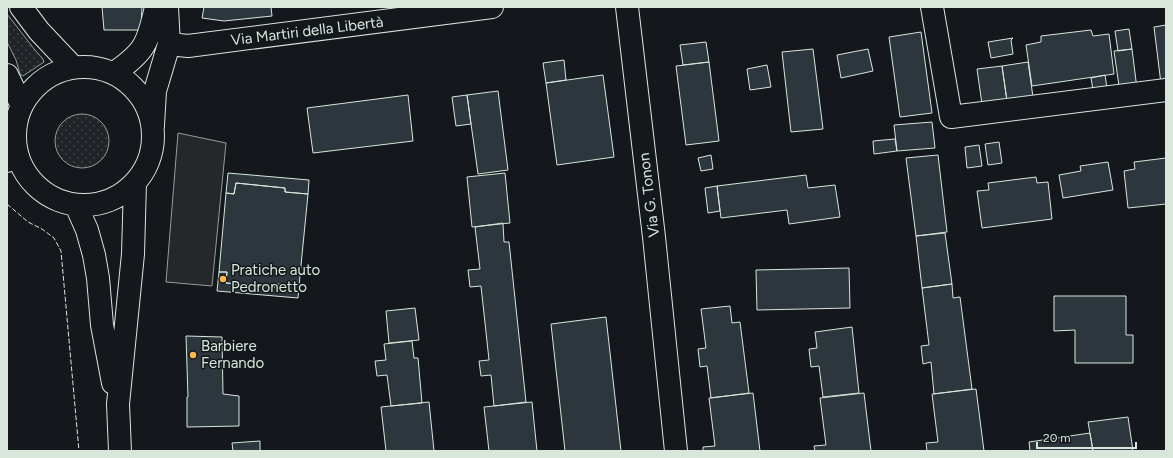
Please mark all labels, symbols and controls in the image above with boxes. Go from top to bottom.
street label: Via Martiri della Libertà [230,13,384,49]
street label: Via G. Tonon [635,152,663,238]
place label: Pratiche auto Pedronetto [231,261,321,296]
marker: Pratiche auto Pedronetto [218,274,228,284]
place label: Barbiere Fernando [201,337,264,372]
marker: Barbiere Fernando [188,350,198,360]
scale bar [1037,424,1136,450]
text: 20 m [1043,431,1071,445]

